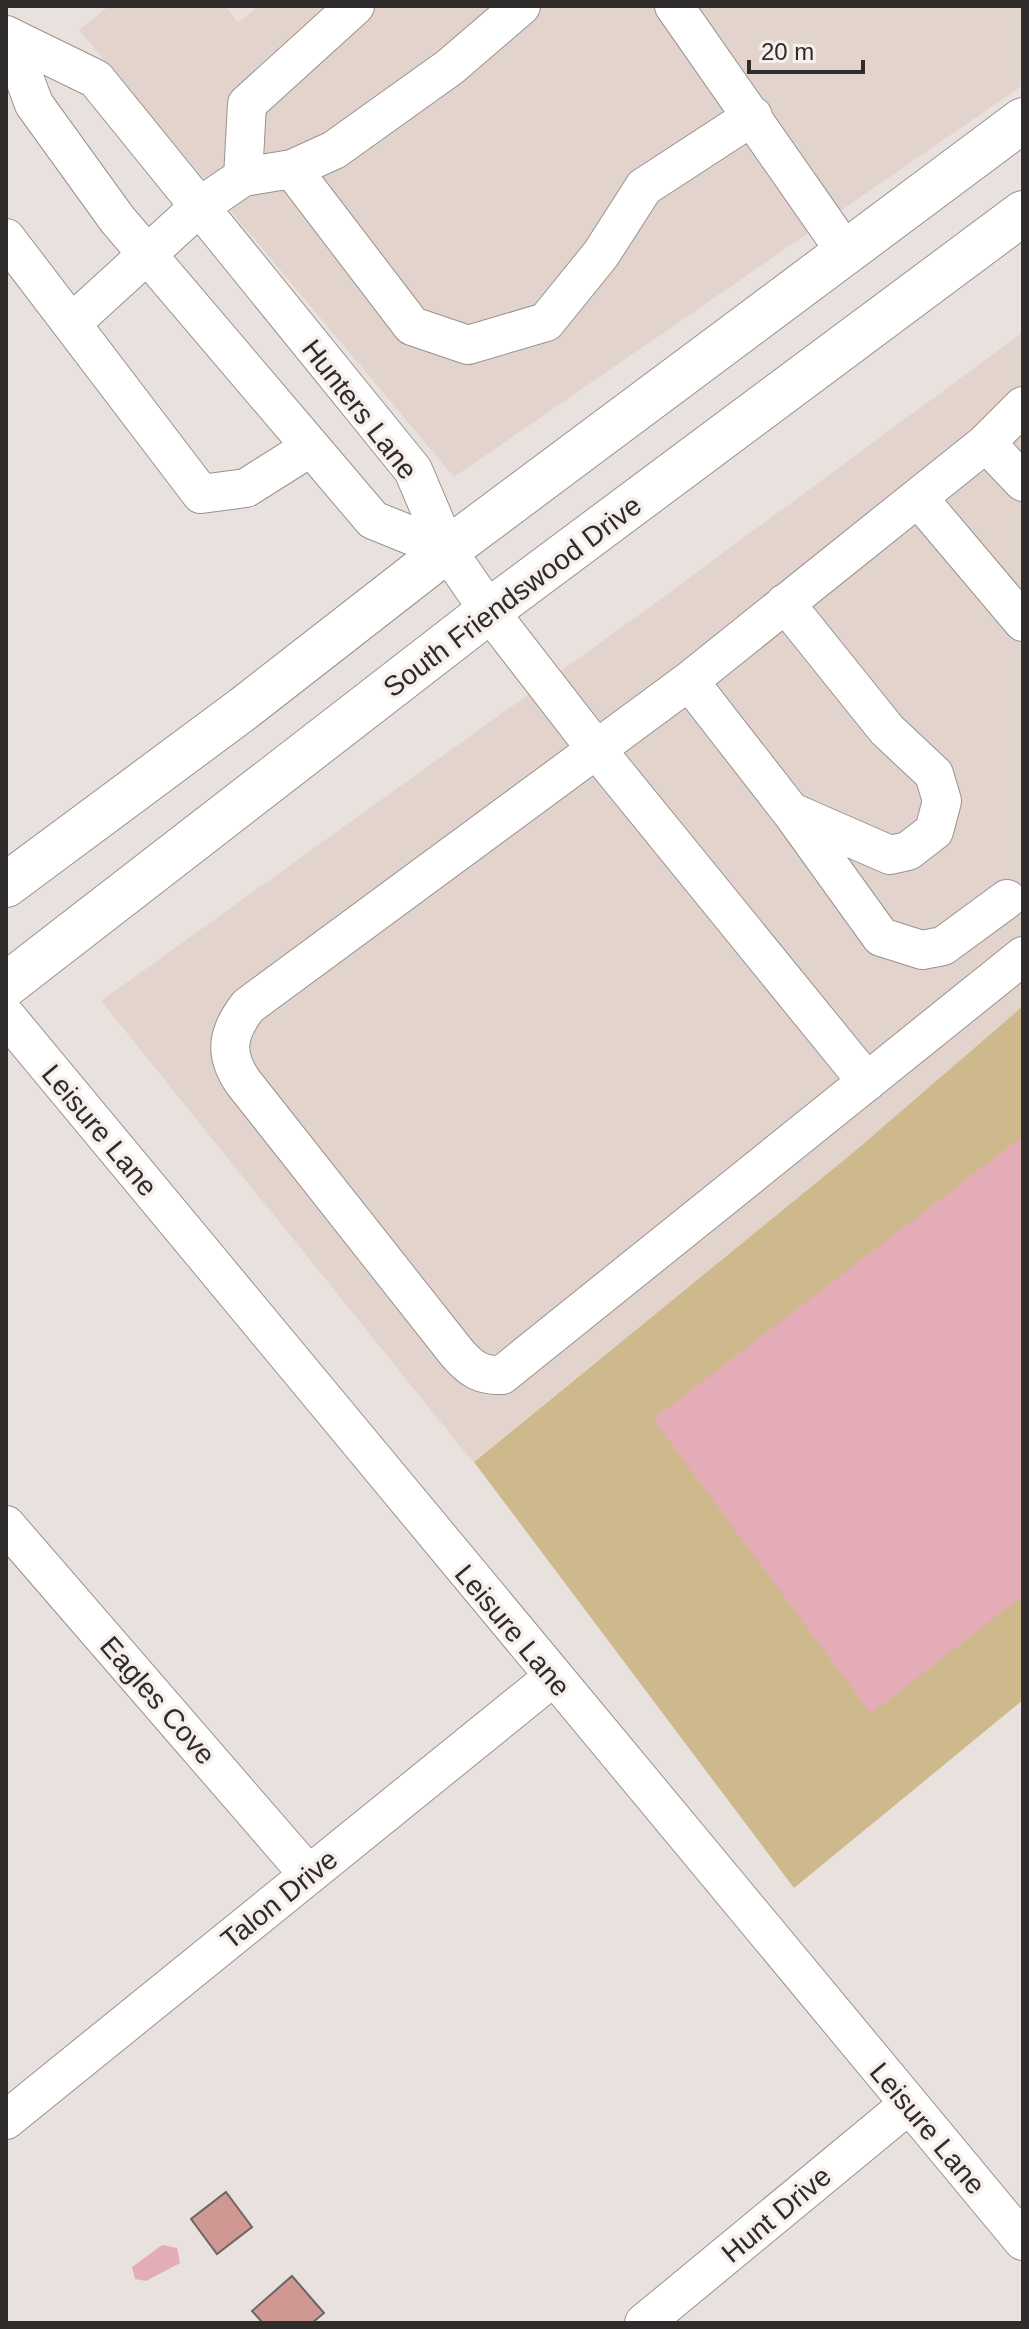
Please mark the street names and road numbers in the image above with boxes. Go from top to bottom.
street label: Hunters Lane [296,334,424,485]
street label: South Friendswood Drive [377,489,647,703]
street label: Leisure Lane [36,1058,164,1202]
street label: Leisure Lane [449,1558,577,1702]
street label: Eagles Cove [94,1630,221,1770]
street label: Talon Drive [215,1843,343,1956]
street label: Leisure Lane [864,2056,992,2200]
street label: Hunt Drive [716,2160,837,2269]

